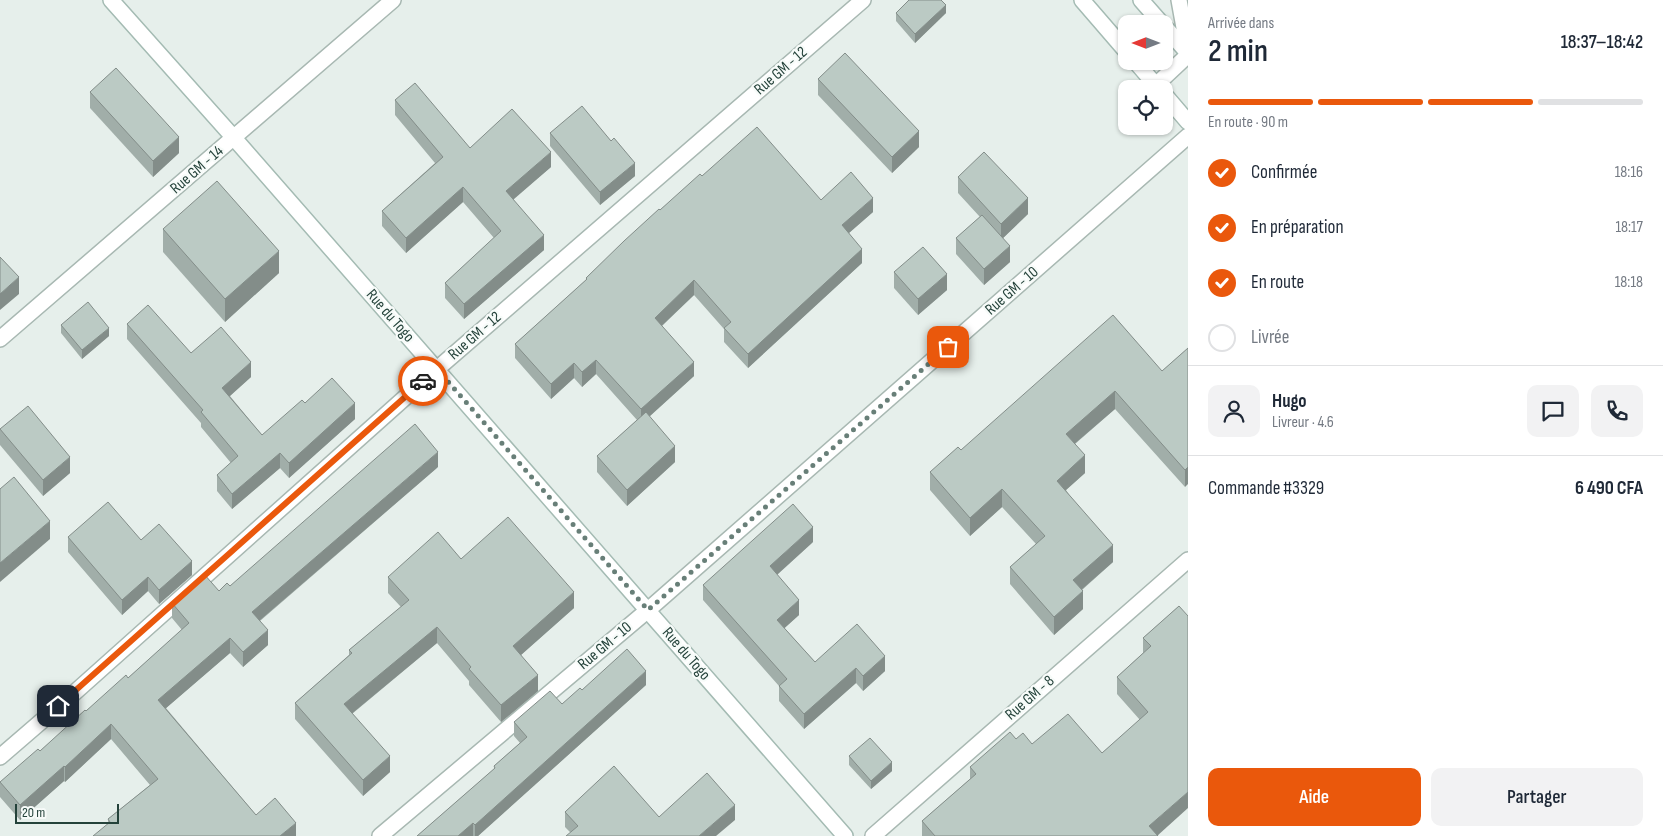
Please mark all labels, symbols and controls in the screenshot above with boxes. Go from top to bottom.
text: Arrivée dans [1208,14,1274,33]
north arrow [1118,15,1172,70]
map controls [1118,15,1173,135]
text: 18:37–18:42 [1561,31,1643,54]
text: 2 min [1208,32,1268,71]
street label: Rue GM - 12 [751,43,811,99]
button: locate [1118,80,1173,135]
text: En route · 90 m [1208,113,1288,132]
street label: Rue GM - 14 [167,142,228,198]
icon: check [1208,159,1236,187]
text: Confirmée [1251,161,1317,184]
text: 18:16 [1615,163,1643,182]
icon: check [1208,214,1236,242]
text: En préparation [1251,216,1344,239]
text: 18:17 [1615,218,1643,237]
street label: Rue GM - 10 [982,263,1042,319]
icon: check [1208,269,1236,297]
text: En route [1251,271,1304,294]
text: 18:18 [1615,273,1643,292]
street label: Rue du Togo [362,286,418,346]
street label: Rue GM - 12 [445,308,505,364]
pin [927,326,969,368]
text: Livrée [1251,326,1289,349]
icon: bag [934,333,962,361]
courier [398,356,448,406]
icon: car [409,367,437,395]
button: person [1208,385,1260,437]
button: chat [1527,385,1579,437]
button: phone [1591,385,1643,437]
text: Hugo [1272,390,1307,413]
text: Livreur · 4.6 [1272,413,1334,432]
text: Commande #3329 [1208,477,1324,500]
text: 6 490 CFA [1575,477,1643,500]
street label: Rue GM - 10 [574,618,636,674]
street label: Rue du Togo [658,624,714,684]
street label: Rue GM - 8 [1002,672,1058,724]
pin [37,685,79,727]
icon: home [44,692,72,720]
button: Aide [1208,768,1421,826]
button: Partager [1431,768,1643,826]
scale bar [15,801,119,824]
text: 20 m [22,804,45,821]

